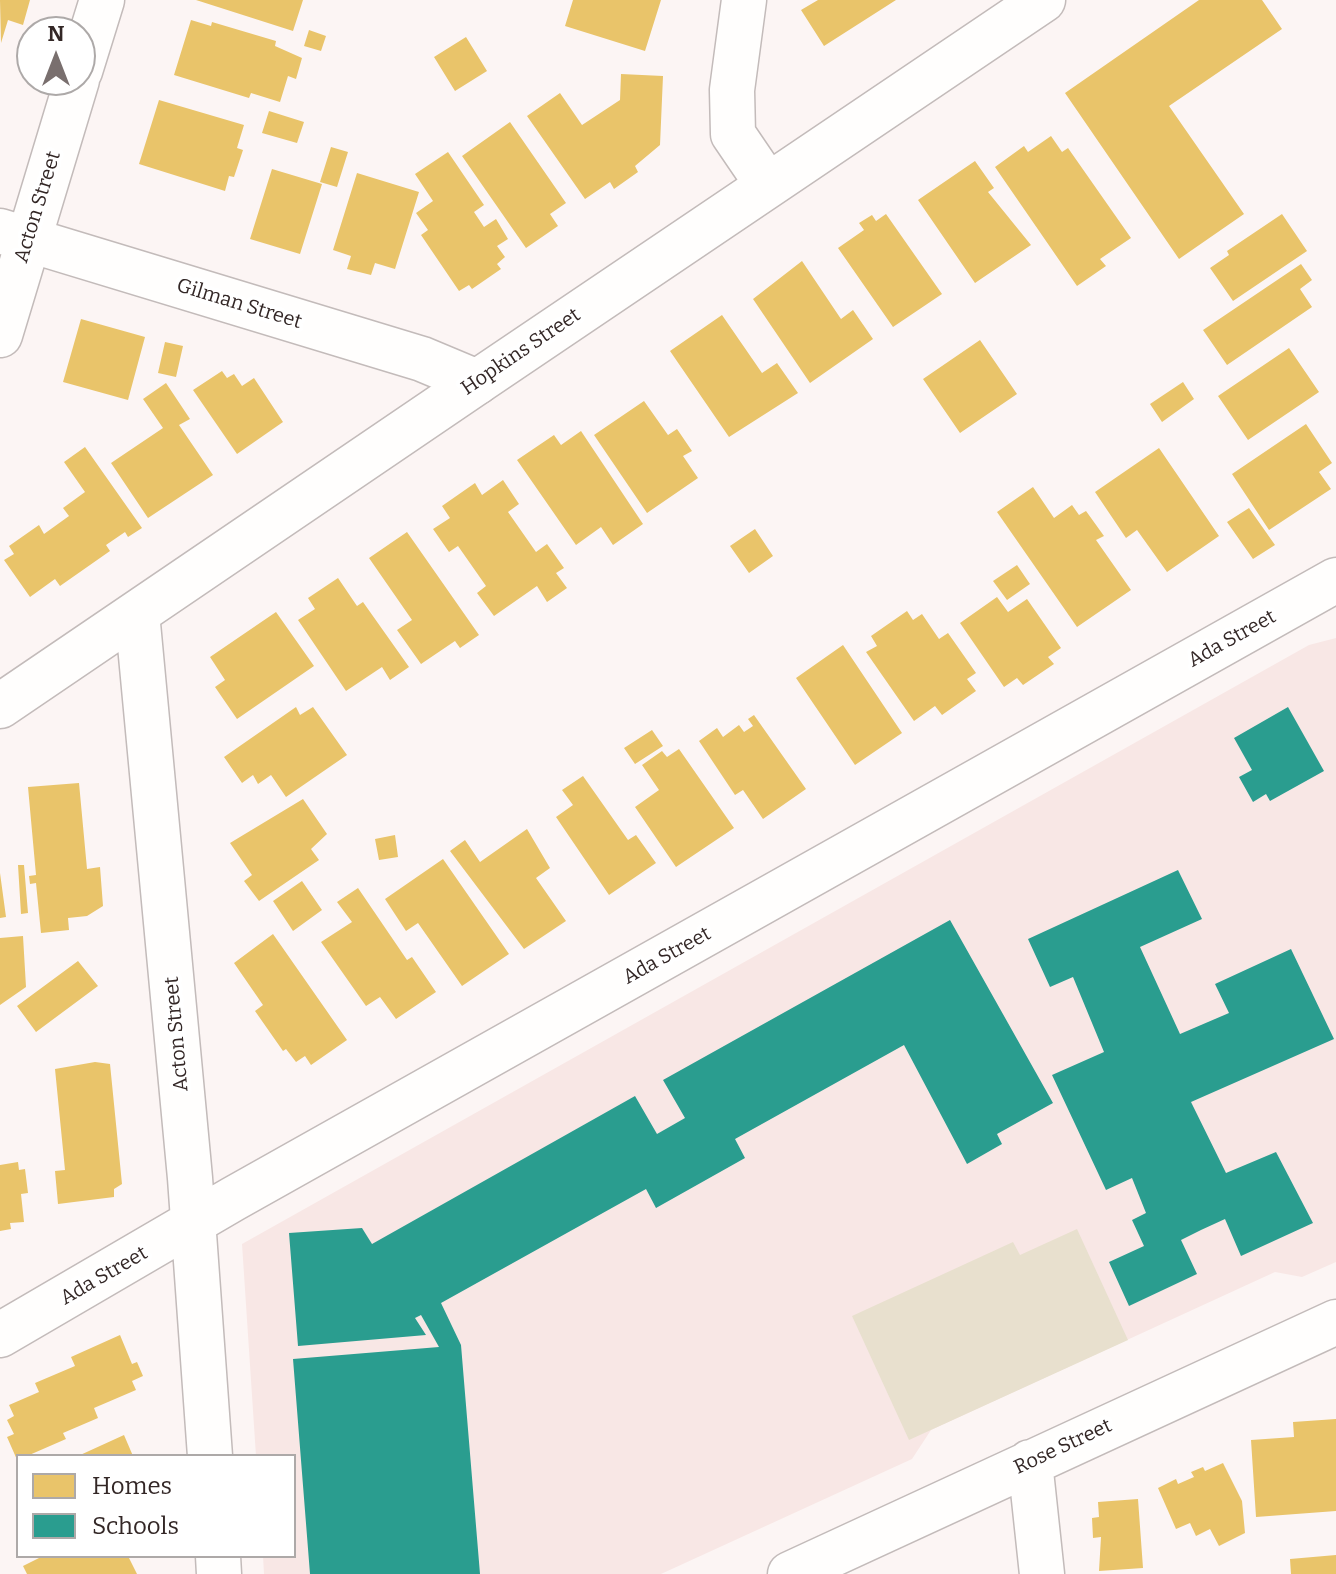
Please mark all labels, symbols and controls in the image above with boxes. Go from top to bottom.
north arrow [16,16,96,96]
text: N [48,20,64,47]
street label: Acton Street [10,148,66,266]
street label: Gilman Street [174,274,304,334]
street label: Hopkins Street [457,303,585,401]
street label: Ada Street [1184,605,1280,673]
street label: Ada Street [619,922,715,990]
street label: Acton Street [160,975,194,1093]
street label: Ada Street [56,1241,152,1311]
street label: Rose Street [1010,1414,1116,1480]
legend [16,1454,296,1558]
text: Homes [92,1472,172,1500]
text: Schools [92,1512,179,1540]

